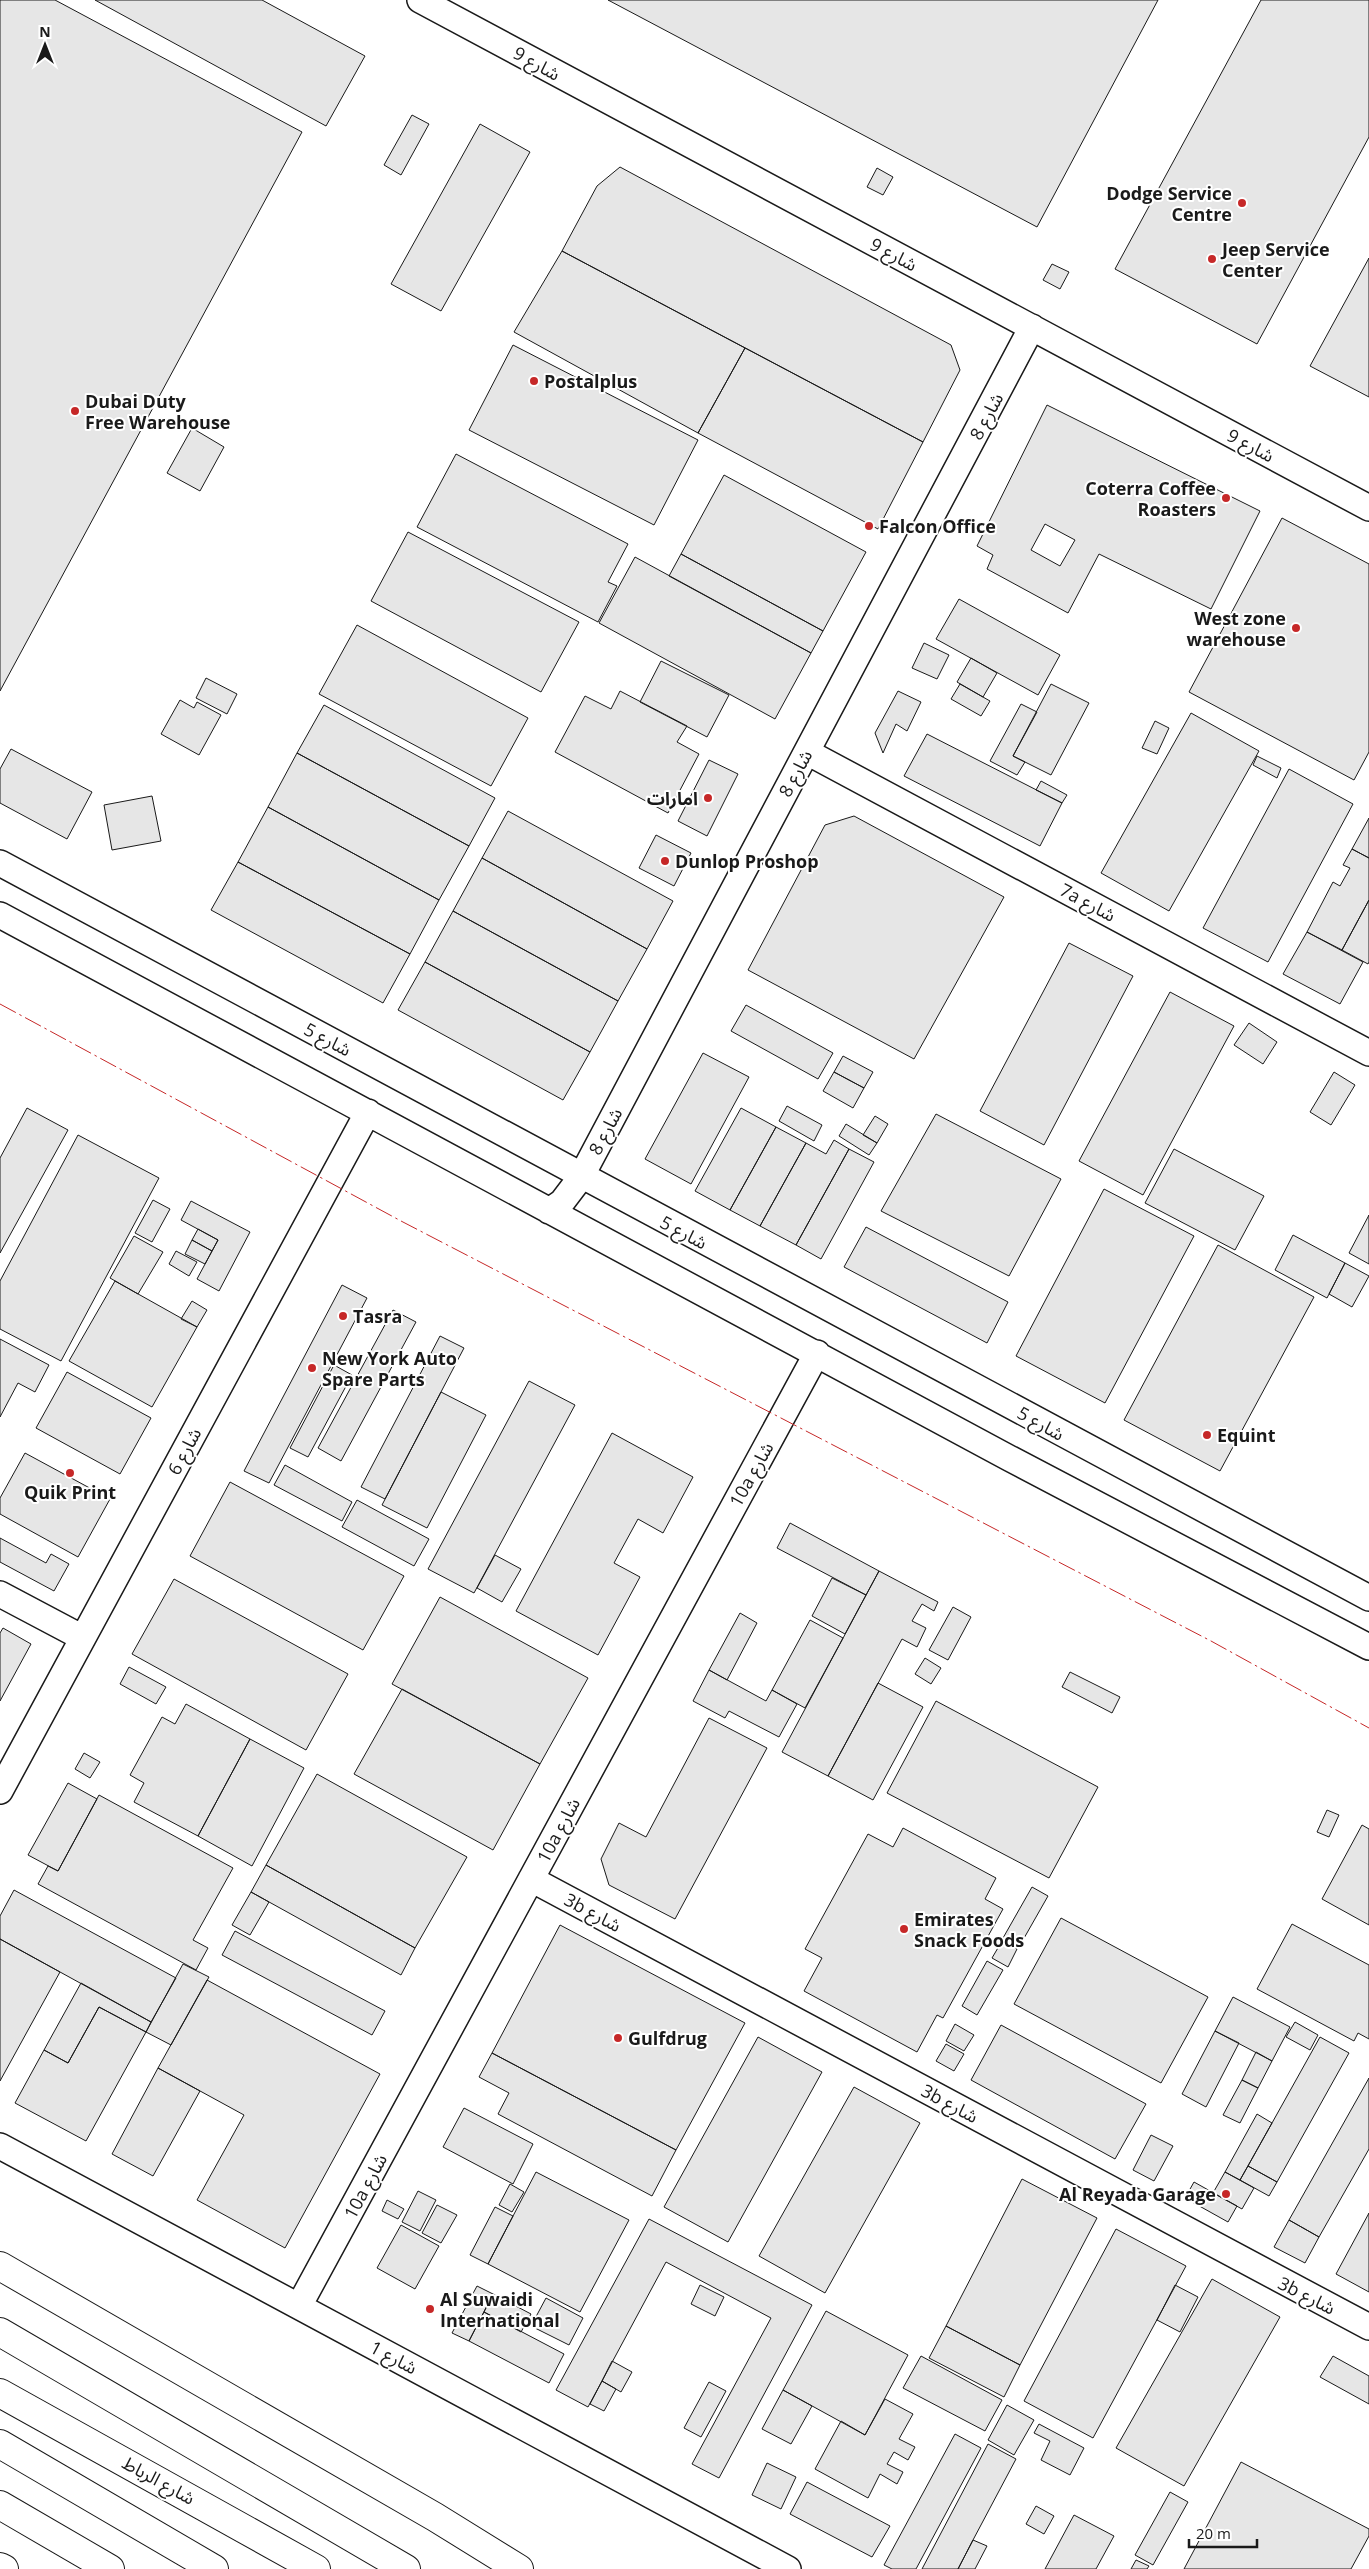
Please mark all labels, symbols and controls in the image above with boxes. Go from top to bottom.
north arrow [20,20,70,70]
text: N [39,22,51,41]
street label: شارع 9 [508,40,565,88]
place label: Dodge Service Centre [1106,181,1232,226]
marker: Dodge Service Centre [1236,197,1248,209]
street label: شارع 9 [865,232,922,279]
place label: Jeep Service Center [1220,237,1330,282]
marker: Jeep Service Center [1206,253,1218,265]
place label: Postalplus [544,369,637,393]
marker: Postalplus [528,375,540,387]
street label: شارع 8 [964,388,1011,445]
place label: Dubai Duty Free Warehouse [85,389,230,434]
marker: Dubai Duty Free Warehouse [69,405,81,417]
street label: شارع 9 [1222,423,1279,470]
place label: Coterra Coffee Roasters [1085,476,1216,521]
marker: Coterra Coffee Roasters [1220,492,1232,504]
place label: Falcon Office [879,514,996,538]
marker: Falcon Office [863,520,875,532]
place label: West zone warehouse [1187,606,1286,651]
marker: West zone warehouse [1290,622,1302,634]
street label: شارع 8 [773,745,820,802]
place label: امارات [647,786,698,810]
marker: امارات [702,792,714,804]
place label: Dunlop Proshop [675,849,819,873]
marker: Dunlop Proshop [659,855,671,867]
street label: 7a شارع [1054,877,1120,929]
street label: شارع 5 [299,1017,356,1064]
street label: شارع 8 [583,1103,630,1160]
street label: شارع 5 [655,1210,712,1257]
place label: Tasra [353,1304,402,1328]
marker: Tasra [337,1310,349,1322]
place label: New York Auto Spare Parts [322,1346,457,1391]
marker: New York Auto Spare Parts [306,1362,318,1374]
street label: شارع 5 [1012,1400,1069,1448]
street label: شارع 6 [162,1423,209,1480]
place label: Equint [1217,1423,1276,1447]
marker: Equint [1201,1429,1213,1441]
street label: 10a شارع [723,1437,781,1512]
marker: Quik Print [64,1467,76,1479]
place label: Quik Print [24,1480,116,1504]
street label: 10a شارع [531,1793,588,1868]
street label: 3b شارع [559,1887,626,1940]
place label: Emirates Snack Foods [914,1907,1024,1952]
marker: Emirates Snack Foods [898,1923,910,1935]
place label: Gulfdrug [628,2026,707,2050]
marker: Gulfdrug [612,2032,624,2044]
street label: 3b شارع [916,2078,983,2131]
street label: 10a شارع [338,2149,395,2224]
place label: Al Reyada Garage [1059,2182,1216,2206]
marker: Al Reyada Garage [1220,2188,1232,2200]
street label: 3b شارع [1273,2270,1340,2322]
place label: Al Suwaidi International [440,2287,560,2332]
marker: Al Suwaidi International [424,2303,436,2315]
street label: شارع 1 [365,2335,422,2382]
street label: شارع الرباط [117,2450,200,2512]
scale bar [1189,2516,1256,2548]
text: 20 m [1196,2523,1231,2543]

